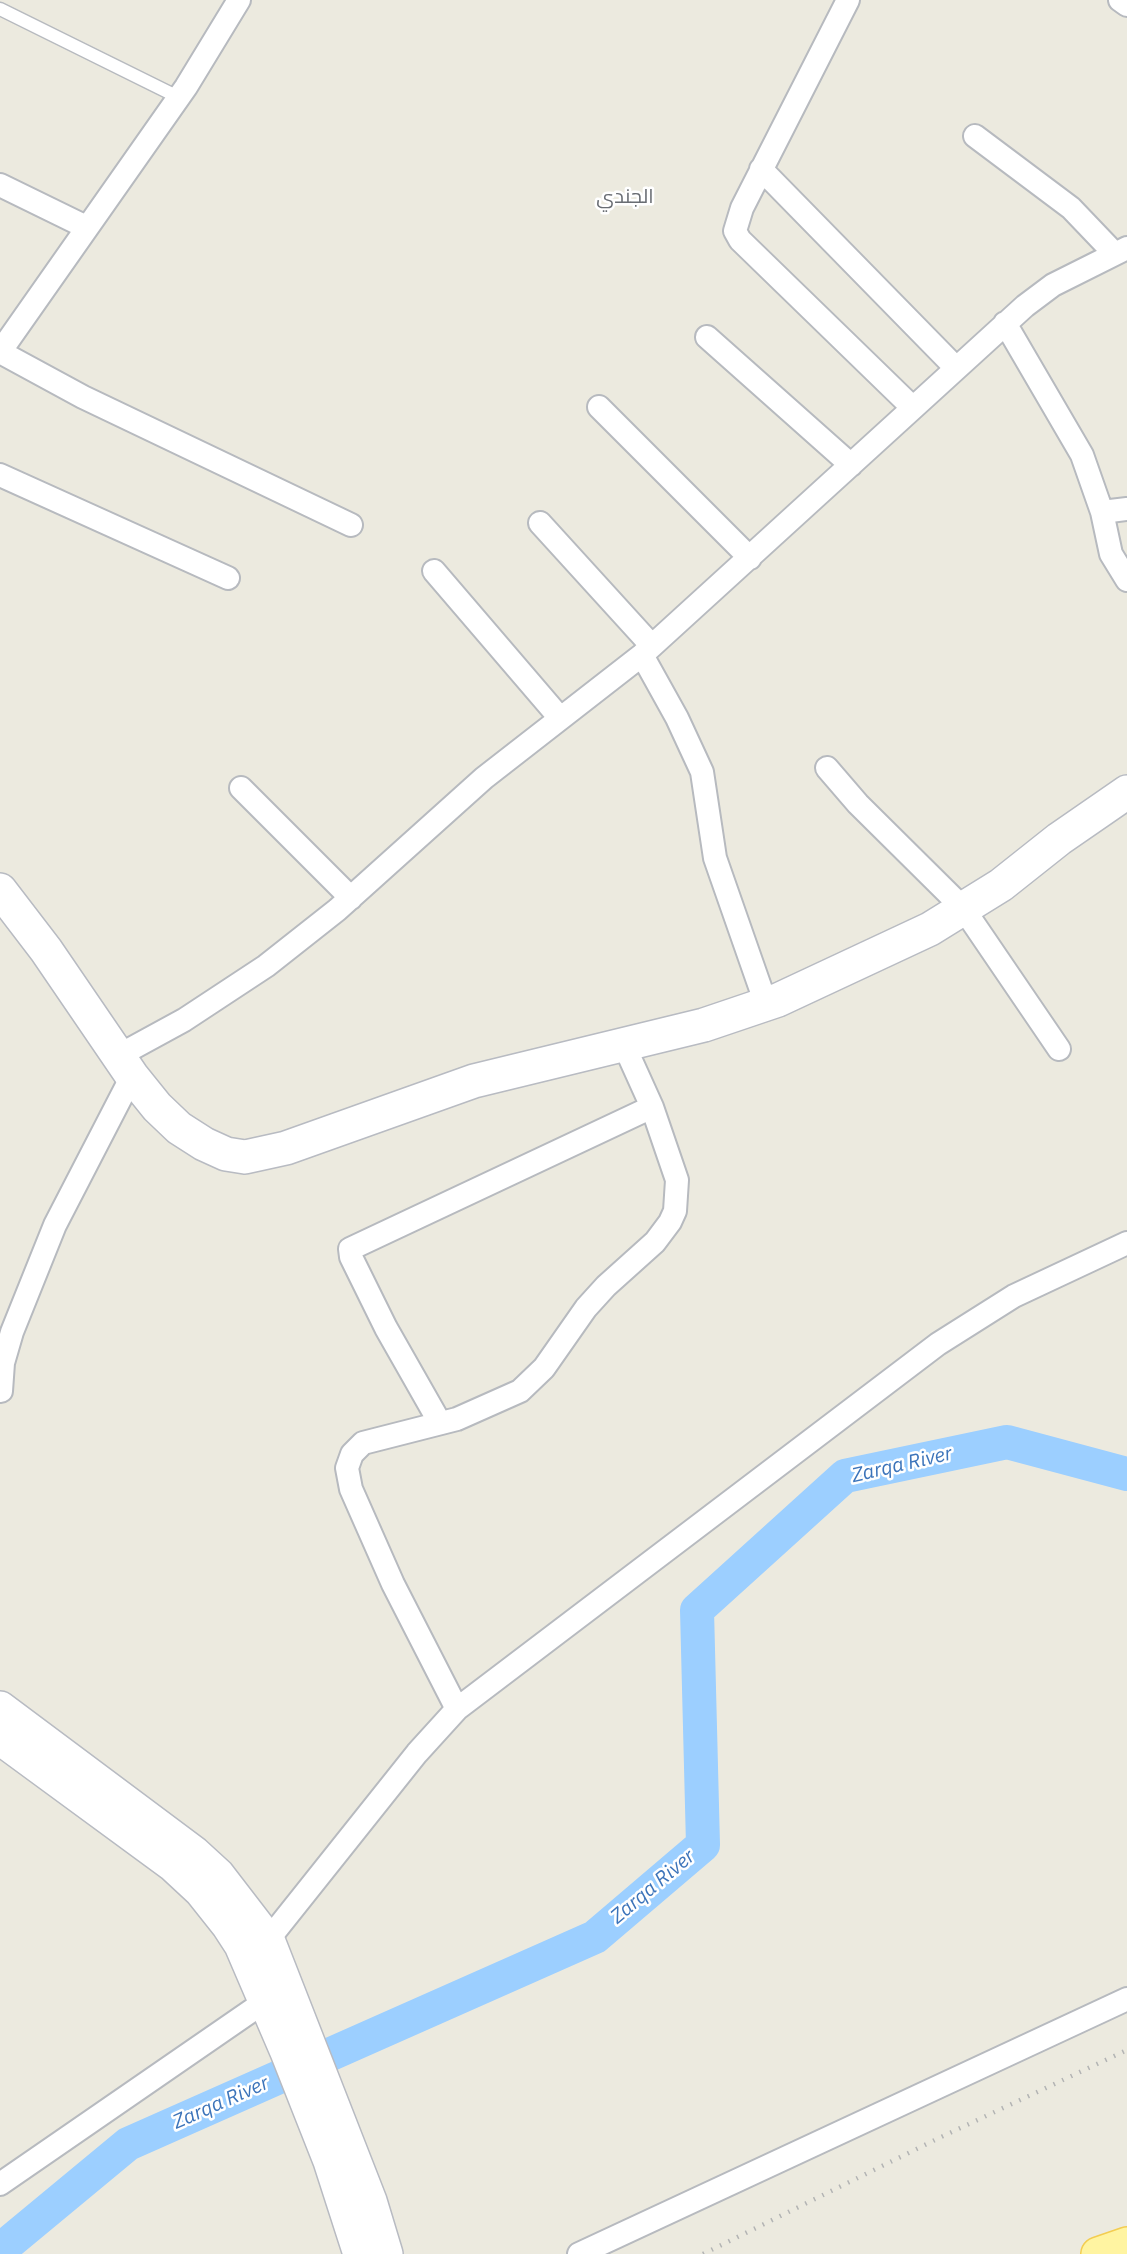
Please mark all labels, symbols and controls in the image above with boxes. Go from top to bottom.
district label: الجندي [596,185,654,209]
water label: Zarqa River [849,1442,955,1488]
water label: Zarqa River [606,1845,700,1929]
water label: Zarqa River [169,2071,273,2135]

